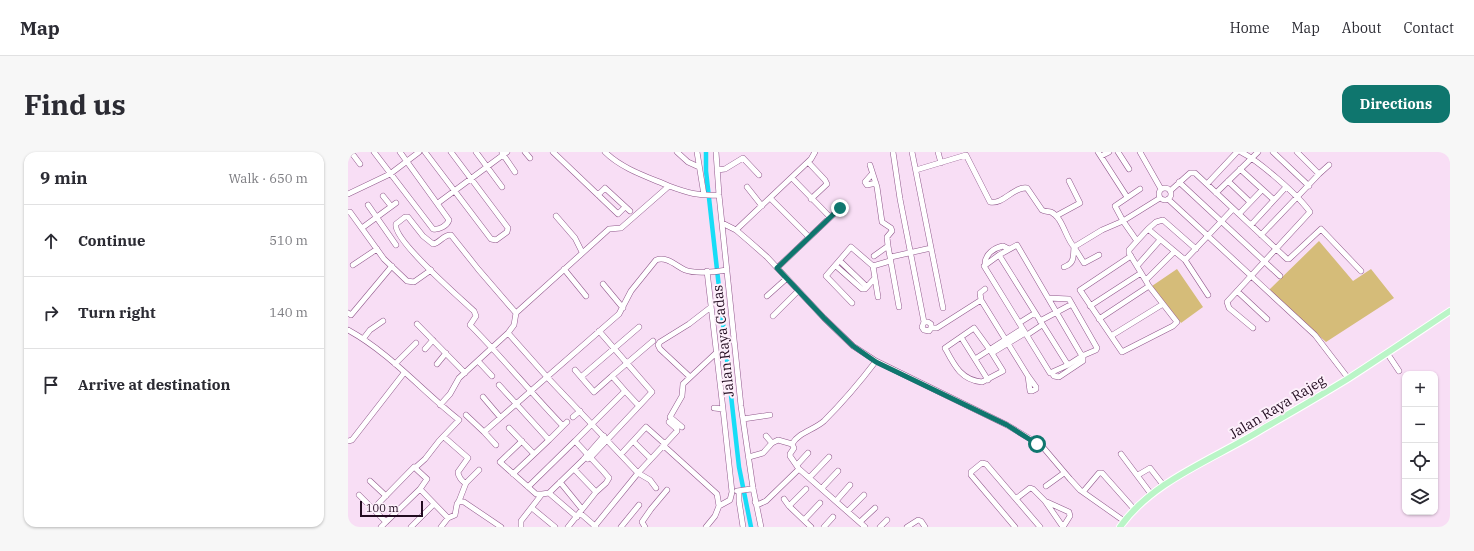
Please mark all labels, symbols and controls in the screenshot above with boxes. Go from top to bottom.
text: Map [20,16,60,40]
text: Home [1230,19,1269,37]
text: Map [1291,19,1320,37]
text: About [1342,19,1381,37]
text: Contact [1403,19,1454,37]
button: Directions [1342,85,1450,123]
text: Find us [24,86,126,123]
text: 9 min [40,167,88,189]
text: Walk · 650 m [229,170,308,187]
route end [831,199,849,217]
icon: ahead [40,230,62,252]
text: Continue [78,231,145,250]
text: 510 m [269,232,308,249]
street label: Jalan Raya Cadas [708,284,738,398]
icon: right [40,302,62,324]
text: Turn right [78,303,156,322]
text: 140 m [269,304,308,321]
street label: Jalan Raya Rajeg [1225,371,1329,443]
map controls [1402,371,1438,515]
button: + [1402,371,1438,407]
icon: arrive [40,374,62,396]
text: Arrive at destination [78,375,230,394]
button: − [1402,407,1438,443]
route start [1028,435,1046,453]
button: locate [1402,443,1438,479]
button: layers [1402,479,1438,515]
scale bar [360,499,423,518]
text: 100 m [366,501,399,515]

